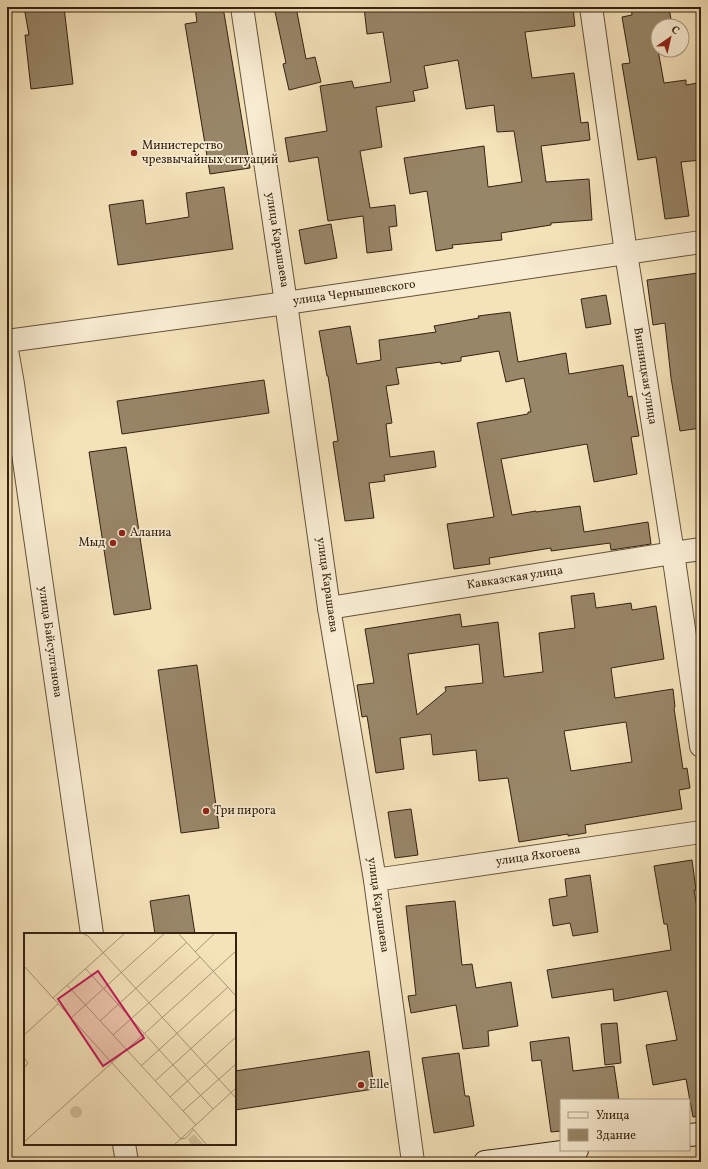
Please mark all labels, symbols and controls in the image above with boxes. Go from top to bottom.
north arrow [650,18,690,58]
text: С [668,23,682,39]
place label: Министерство чрезвычайных ситуаций [142,138,278,168]
marker: Министерство чрезвычайных ситуаций [129,148,139,158]
street label: улица Карашаева [262,191,292,289]
street label: улица Чернышевского [292,276,416,310]
street label: Винницкая улица [629,326,661,426]
place label: Аланиа [130,525,172,541]
marker: Аланиа [117,528,127,538]
place label: Мыд [79,535,105,551]
street label: улица Карашаева [312,536,342,634]
marker: Мыд [108,538,118,548]
street label: Кавказская улица [466,562,564,594]
street label: улица Байсултанова [34,585,66,699]
place label: Три пирога [214,803,276,819]
marker: Три пирога [201,806,211,816]
street label: улица Яхогоева [495,842,581,870]
street label: улица Карашаева [363,856,393,954]
inset map [24,933,236,1145]
place label: Elle [369,1077,389,1093]
marker: Elle [356,1080,366,1090]
legend [560,1099,690,1151]
text: Улица [596,1108,629,1124]
text: Здание [596,1128,636,1144]

